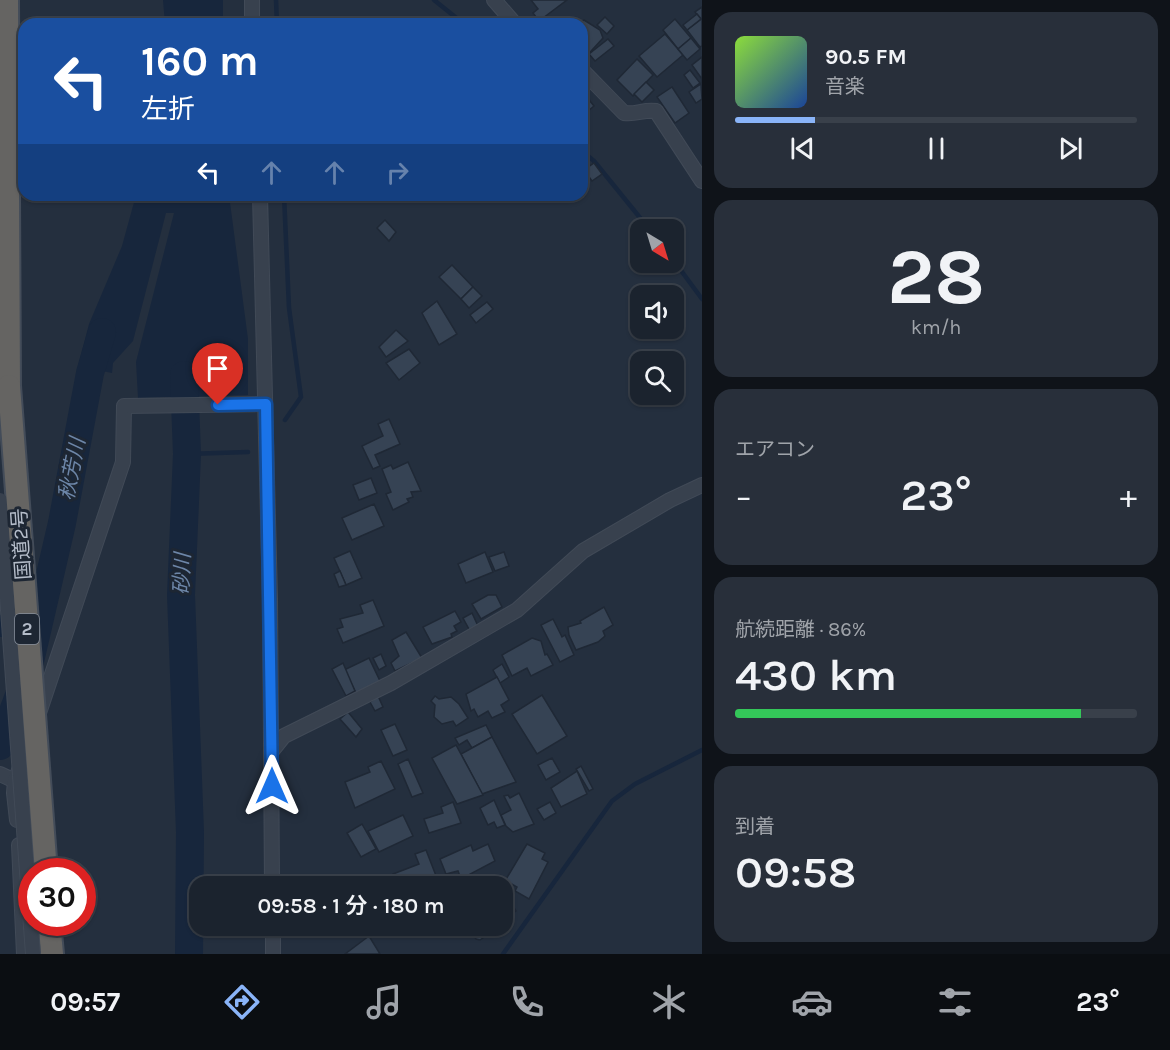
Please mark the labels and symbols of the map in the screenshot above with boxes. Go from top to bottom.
north arrow [630,219,684,273]
pin [192,343,243,405]
water label: 秋芳川 [54,434,90,502]
street label: 国道2号 [8,507,35,580]
water label: 砂川 [169,551,195,595]
road number: 2 [15,614,39,644]
position arrow [240,754,304,818]
speed limit sign: 30 [18,858,96,936]

